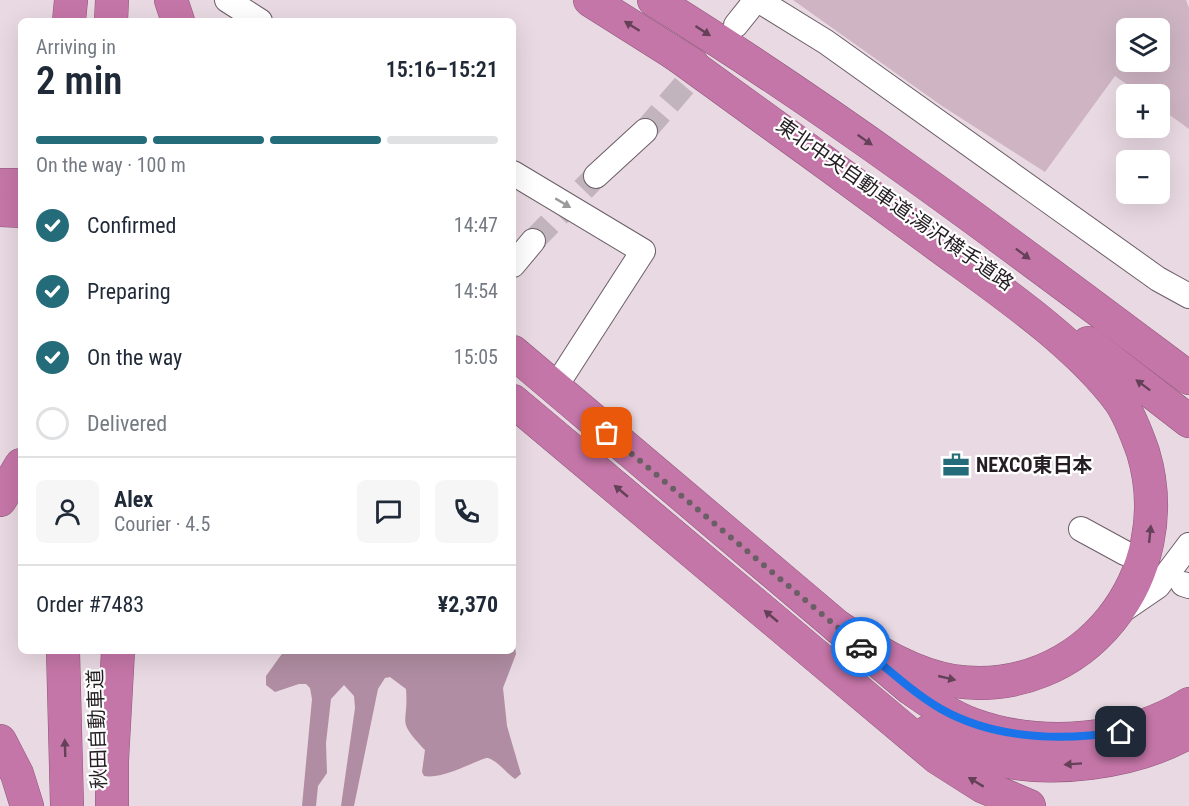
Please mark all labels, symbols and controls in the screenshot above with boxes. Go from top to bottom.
map controls [1116,18,1170,204]
button: layers [1116,18,1170,72]
one-way arrow [624,21,640,32]
one-way arrow [695,25,711,36]
text: Arriving in [36,35,116,59]
text: 15:16–15:21 [386,57,498,82]
text: 2 min [36,58,122,104]
button: + [1116,84,1170,138]
street label: 東北中央自動車道;湯沢横手道路 [772,113,1018,295]
one-way arrow [857,134,873,146]
button: − [1116,150,1170,204]
text: On the way · 100 m [36,153,186,177]
one-way arrow [555,197,571,208]
icon: check [36,209,69,242]
text: Confirmed [87,213,176,238]
text: 14:47 [454,213,498,237]
one-way arrow [1016,247,1031,259]
icon: check [36,275,69,308]
text: Preparing [87,279,171,304]
text: 14:54 [454,279,498,303]
icon: check [36,341,69,374]
text: On the way [87,345,182,370]
text: 15:05 [454,345,498,369]
one-way arrow [1135,378,1151,391]
pin [581,407,632,458]
text: Delivered [87,411,167,436]
icon: bag [590,416,623,449]
office icon: NEXCO東日本 [941,450,971,480]
place label: NEXCO東日本 [976,453,1092,477]
button: person [36,480,99,543]
button: chat [357,480,420,543]
button: phone [435,480,498,543]
one-way arrow [614,485,629,498]
text: Alex [114,487,153,512]
text: Courier · 4.5 [114,512,210,536]
one-way arrow [1145,524,1154,543]
text: Order #7483 [36,592,144,617]
text: ¥2,370 [438,592,498,617]
one-way arrow [764,610,779,623]
courier [831,617,891,677]
icon: car [845,631,878,664]
street label: 秋田自動車道 [83,669,111,789]
one-way arrow [938,674,956,684]
pin [1095,706,1146,757]
icon: home [1104,715,1137,748]
one-way arrow [61,738,70,757]
one-way arrow [1063,759,1082,769]
one-way arrow [968,777,984,788]

